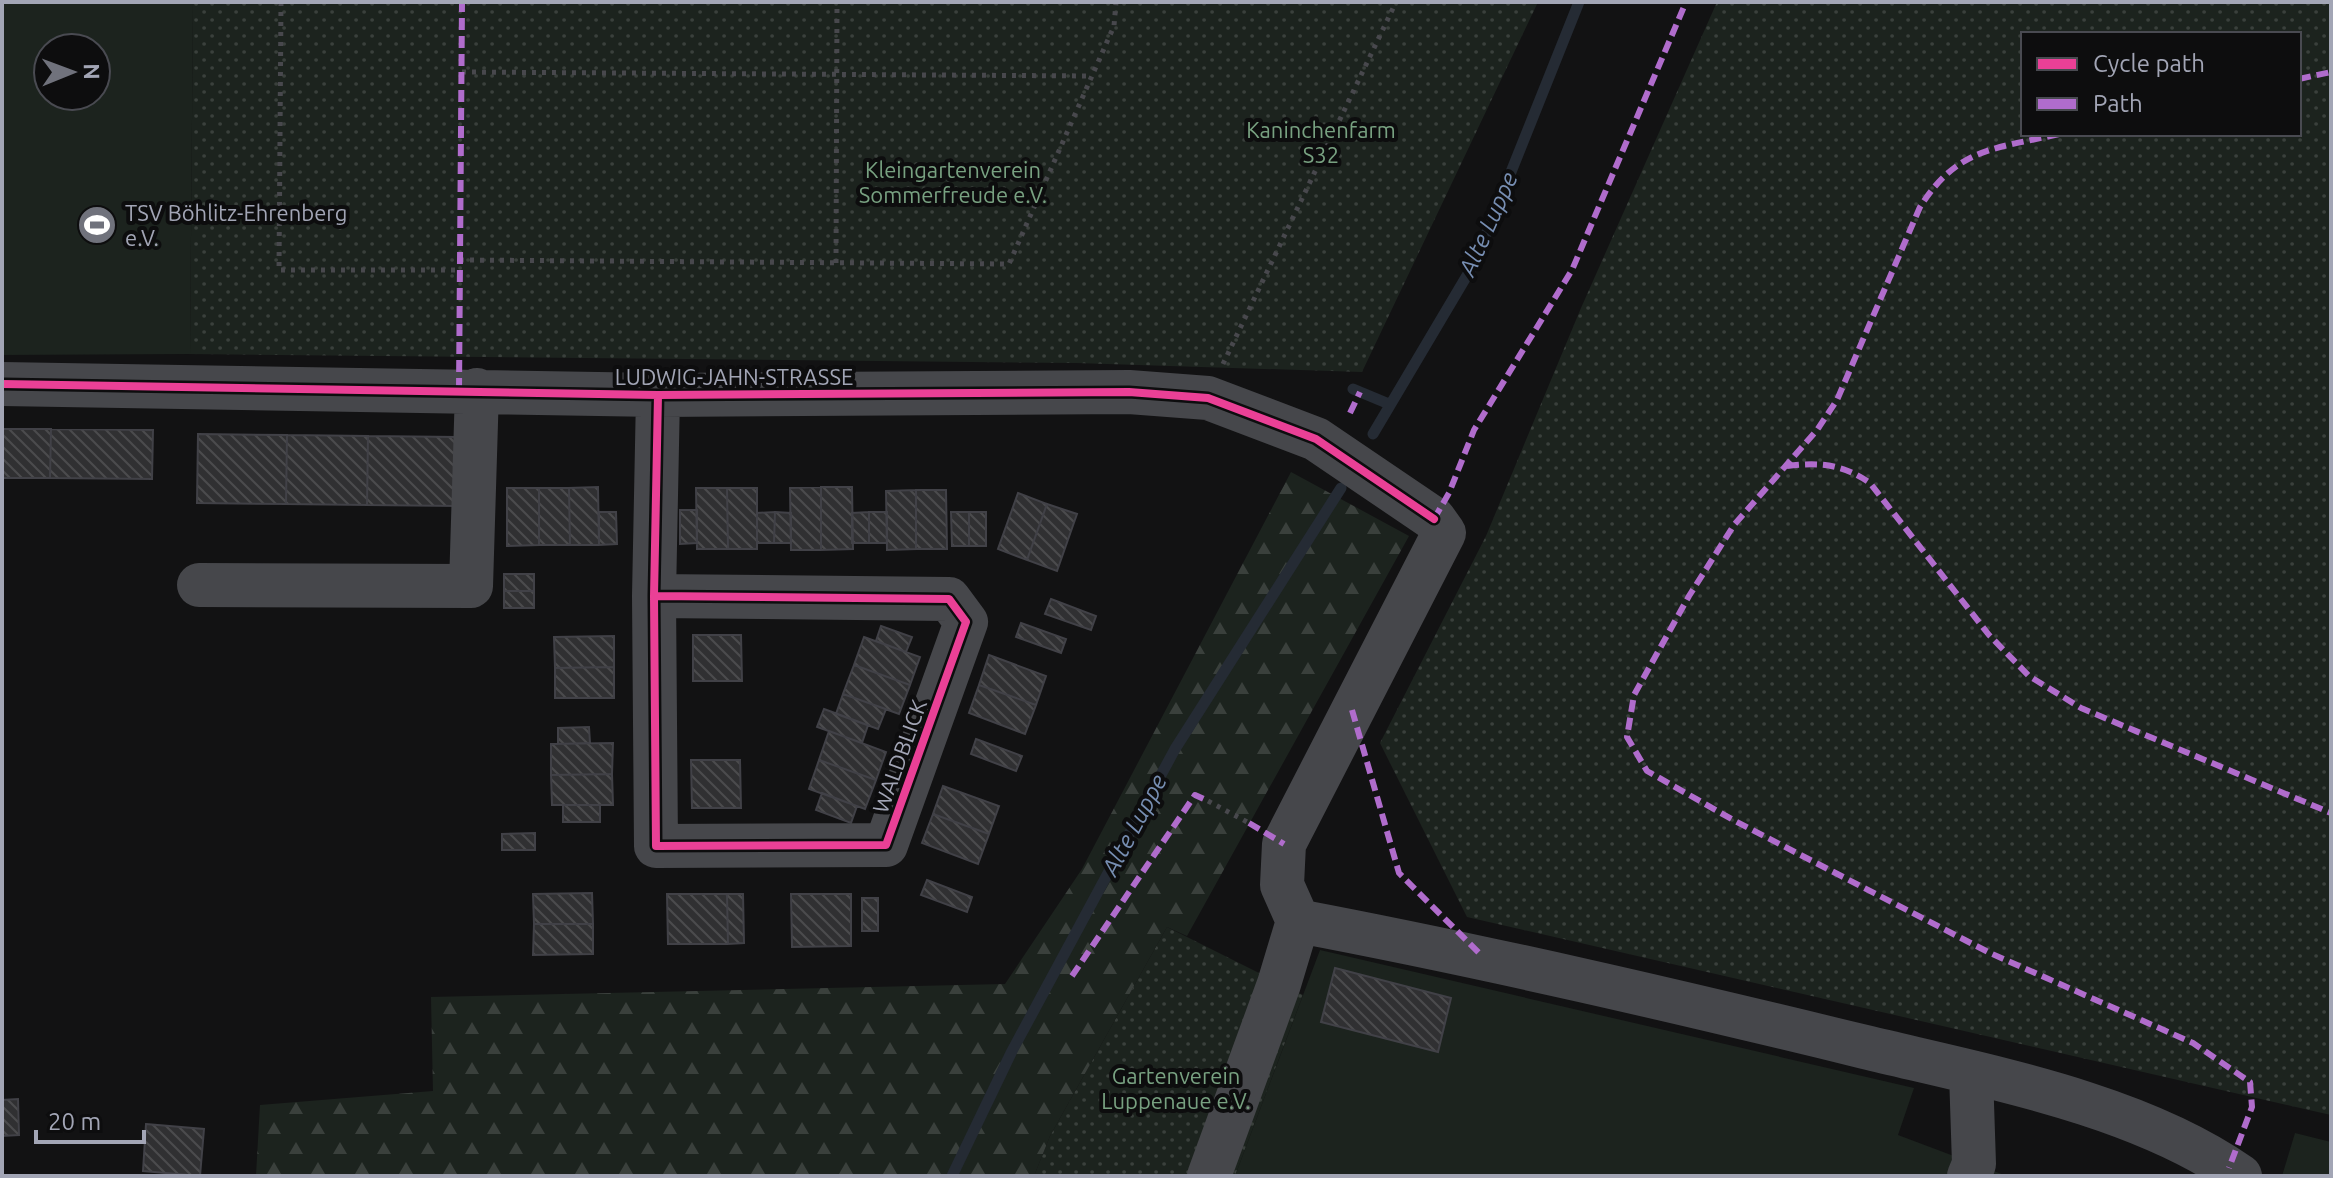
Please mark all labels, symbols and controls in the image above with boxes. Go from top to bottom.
north arrow [32,32,112,112]
legend [2021,32,2301,136]
text: Cycle path [2093,50,2205,77]
text: N [80,63,105,80]
text: Path [2093,90,2143,117]
park label: Kaninchenfarm S32 [1246,117,1396,167]
park label: Kleingartenverein Sommerfreude e.V. [859,157,1047,207]
water label: Alte Luppe [1453,168,1523,281]
place label: TSV Böhlitz-Ehrenberg e.V. [125,200,347,250]
sports icon: TSV Böhlitz-Ehrenberg e.V. [76,204,118,246]
street label: LUDWIG-JAHN-STRASSE [615,364,853,389]
street label: WALDBLICK [867,695,931,816]
water label: Alte Luppe [1096,770,1172,881]
park label: Gartenverein Luppenaue e.V. [1101,1063,1251,1113]
scale bar [36,1094,144,1144]
text: 20 m [48,1108,101,1135]

